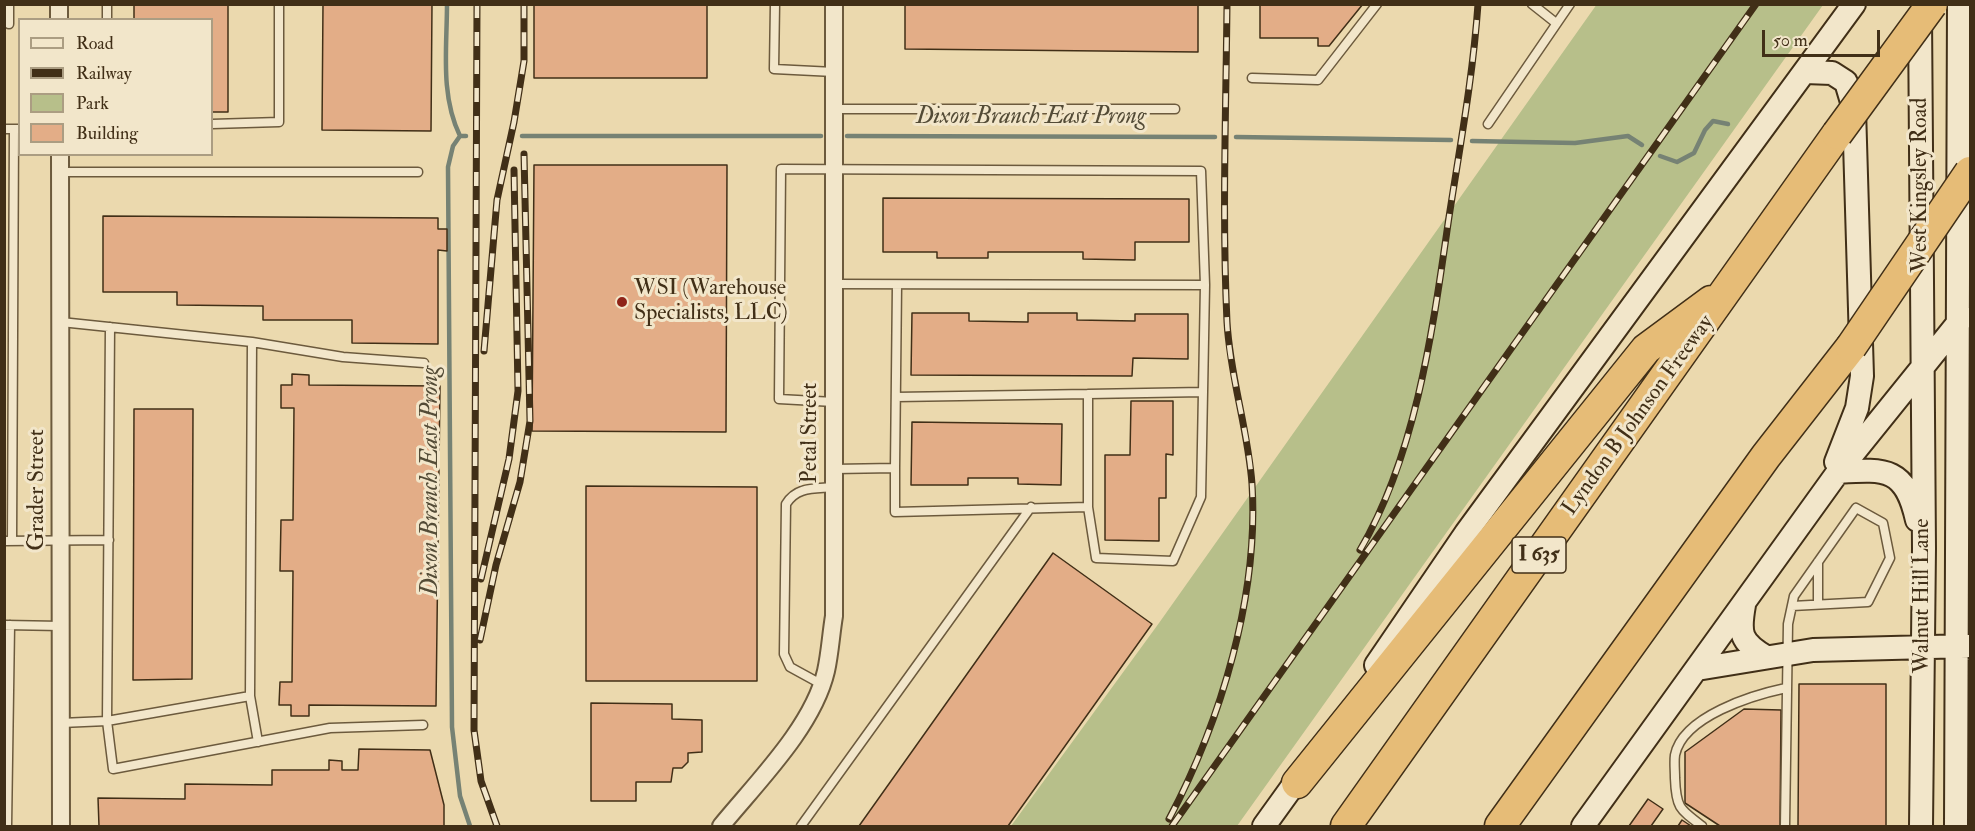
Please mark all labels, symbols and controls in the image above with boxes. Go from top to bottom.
legend [18,18,213,156]
scale bar [1765,18,1884,56]
text: 50 m [1773,29,1808,52]
text: Road [76,32,114,55]
text: Railway [76,62,132,85]
text: Park [76,92,109,115]
street label: West Kingsley Road [1908,98,1934,272]
water label: Dixon Branch East Prong [916,104,1146,132]
text: Building [76,122,138,145]
place label: WSI (Warehouse Specialists, LLC) [634,276,788,328]
marker: WSI (Warehouse Specialists, LLC) [615,295,629,309]
street label: Lyndon B Johnson Freeway [1557,311,1721,521]
water label: Dixon Branch East Prong [418,366,446,596]
street label: Petal Street [798,383,824,483]
street label: Grader Street [25,429,51,551]
street label: Walnut Hill Lane [1910,519,1936,673]
road number: I 635 [1512,537,1566,573]

